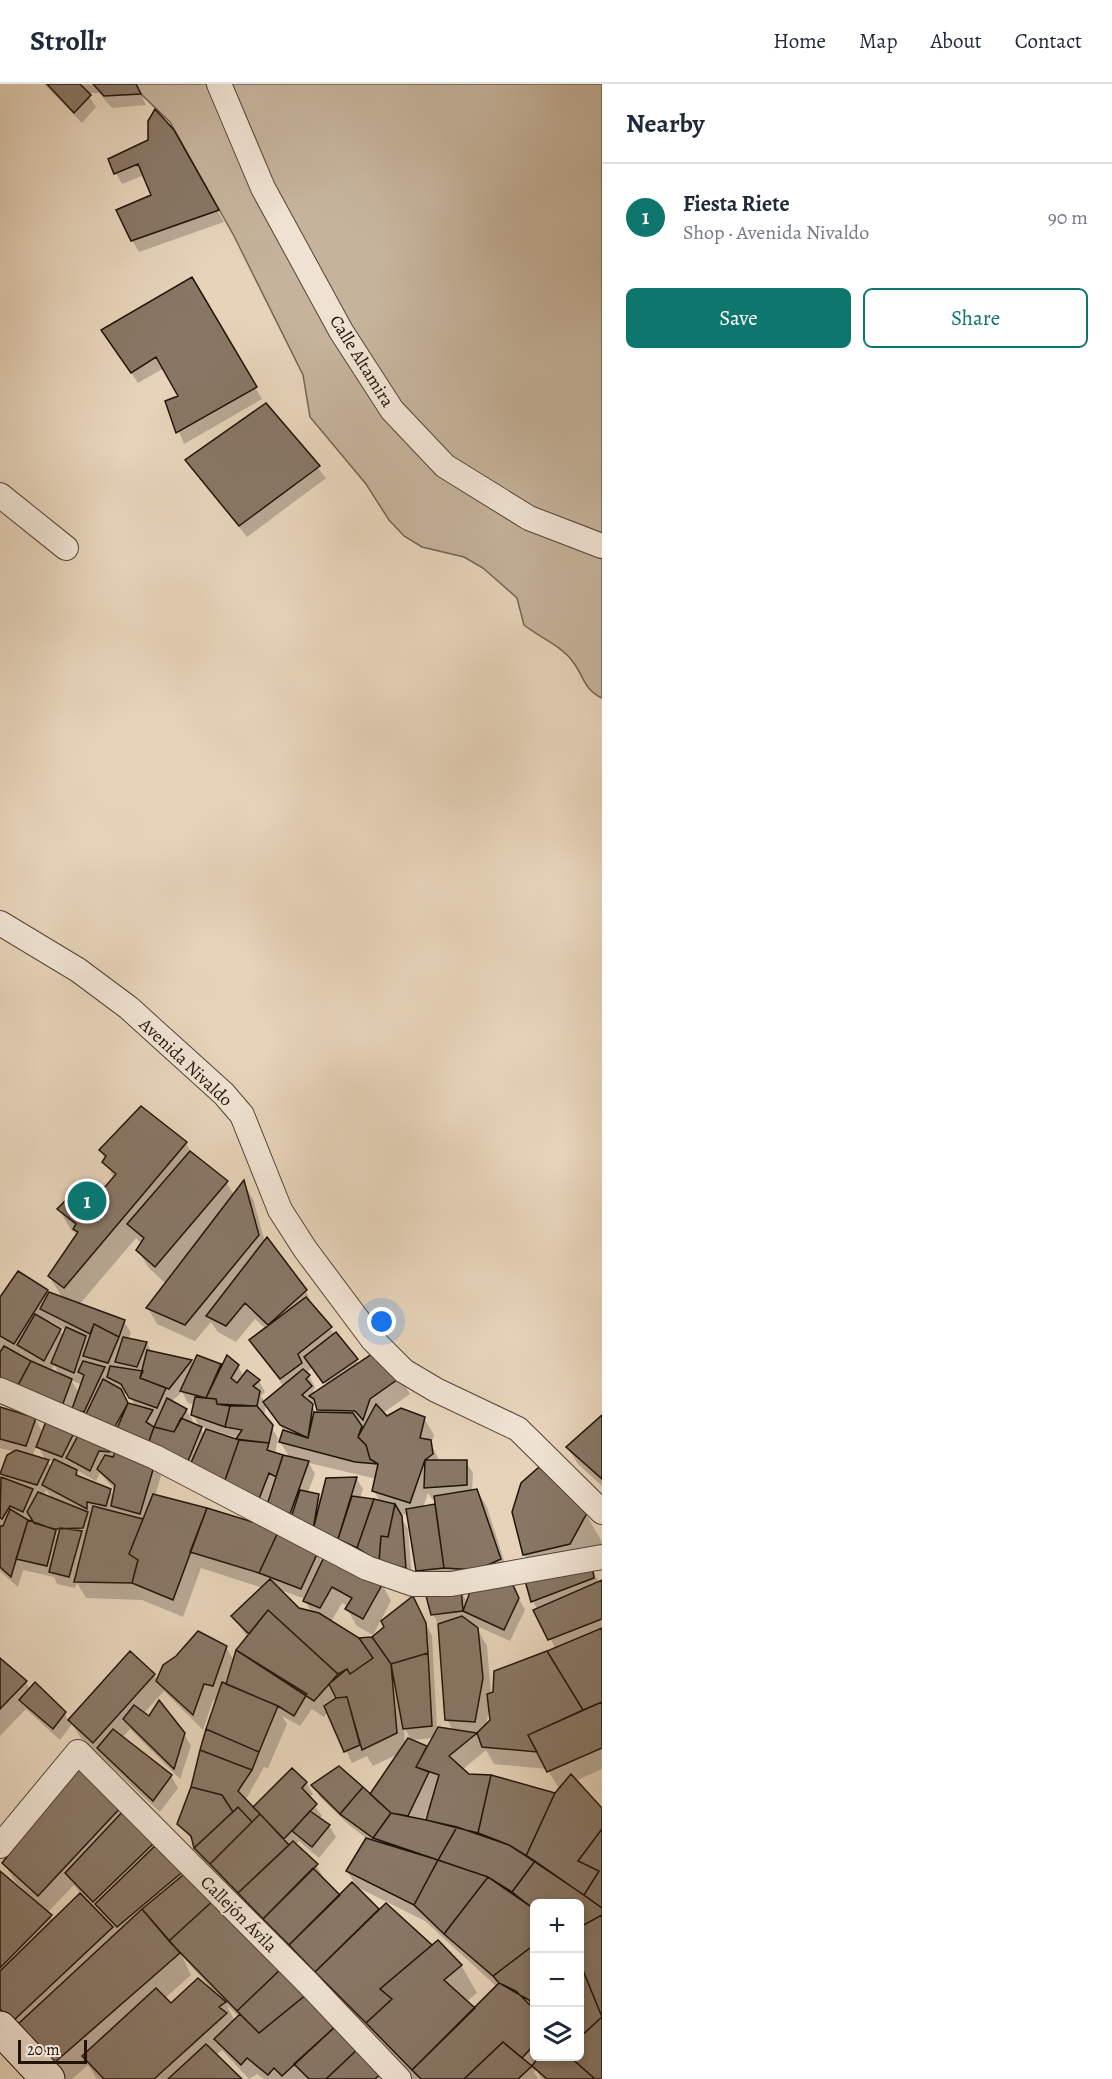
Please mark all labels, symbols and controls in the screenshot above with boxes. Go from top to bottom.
text: Strollr [30,22,106,60]
text: Home [773,27,826,55]
text: Map [859,27,897,55]
text: About [930,27,982,55]
text: Contact [1015,27,1082,55]
text: Nearby [626,106,705,141]
text: Fiesta Riete [683,189,790,219]
text: 1 [642,204,649,231]
text: 90 m [1048,204,1088,231]
text: Shop · Avenida Nivaldo [683,219,869,246]
button: Save [626,288,851,348]
button: Share [863,288,1088,348]
street label: Calle Altamira [324,311,400,412]
street label: Avenida Nivaldo [133,1012,238,1112]
pin: 1 [68,1178,106,1224]
your location [367,1307,396,1336]
street label: Callejón Ávila [195,1870,283,1958]
map controls [530,1899,584,2061]
button: + [530,1899,584,1953]
button: − [530,1953,584,2007]
button: layers [530,2007,584,2061]
scale bar [18,2037,87,2064]
text: 20 m [27,2039,60,2061]

